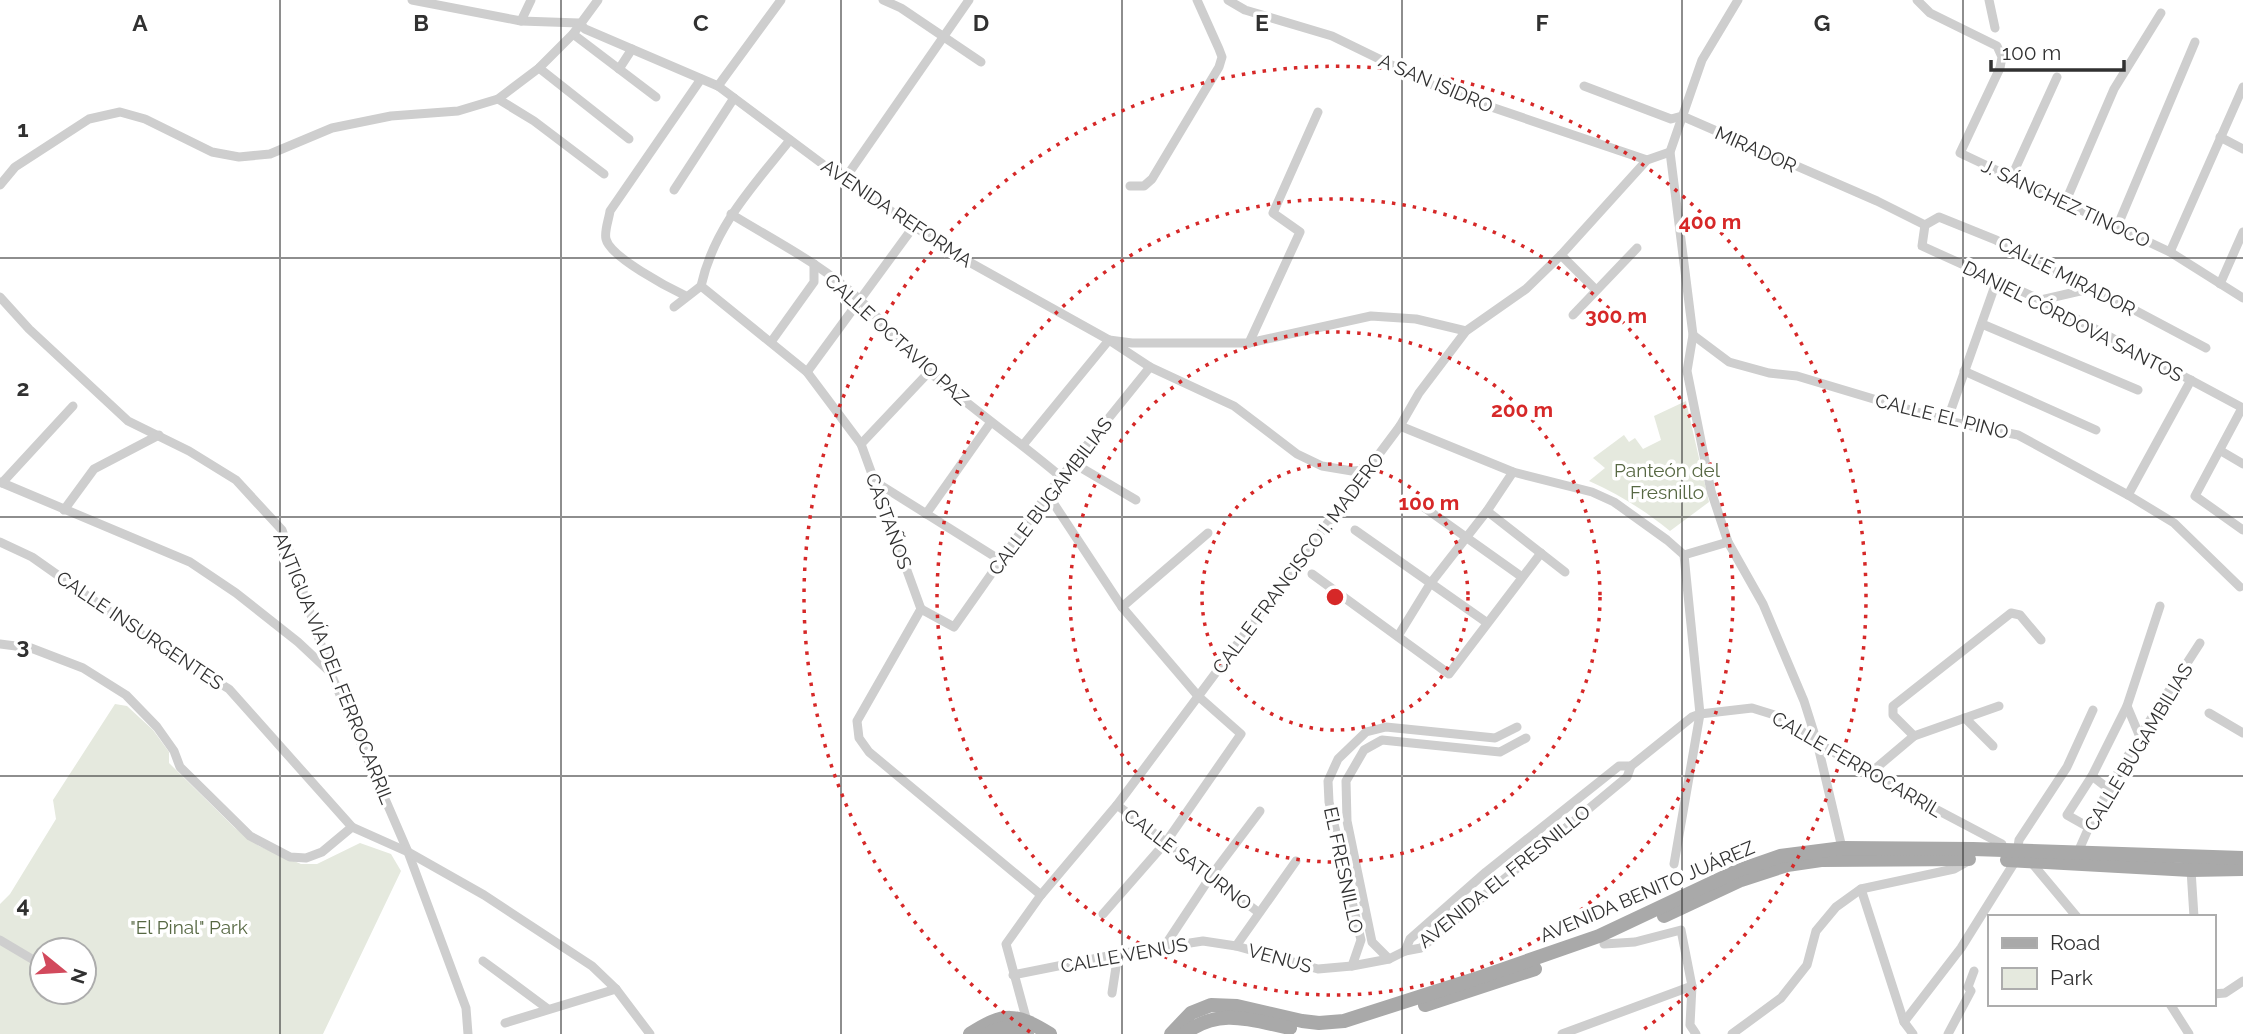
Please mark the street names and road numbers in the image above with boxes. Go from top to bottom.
street label: A SAN ISIDRO [1376,49,1496,117]
street label: MIRADOR [1712,121,1800,177]
street label: AVENIDA REFORMA [818,154,977,272]
street label: J. SÁNCHEZ TINOCO [1978,154,2154,252]
street label: CALLE MIRADOR [1995,232,2139,320]
street label: DANIEL CÓRDOVA SANTOS [1959,256,2187,386]
street label: CALLE OCTAVIO PAZ [821,269,973,409]
street label: CALLE EL PINO [1873,389,2011,443]
street label: CALLE BUGAMBILIAS [984,413,1116,579]
street label: CALLE FRANCISCO I. MADERO [1208,448,1388,678]
street label: CASTAÑOS [861,470,917,572]
street label: ANTIGUA VÍA DEL FERROCARRIL [269,529,399,807]
street label: CALLE INSURGENTES [52,566,228,694]
street label: CALLE BUGAMBILIAS [2079,659,2197,835]
street label: CALLE FERROCARRIL [1768,706,1946,822]
street label: AVENIDA EL FRESNILLO [1414,800,1594,952]
street label: CALLE SATURNO [1120,804,1256,914]
street label: EL FRESNILLO [1320,805,1368,935]
street label: AVENIDA BENITO JUÁREZ [1536,836,1758,946]
street label: CALLE VENUS [1059,933,1189,977]
street label: VENUS [1246,939,1314,977]

